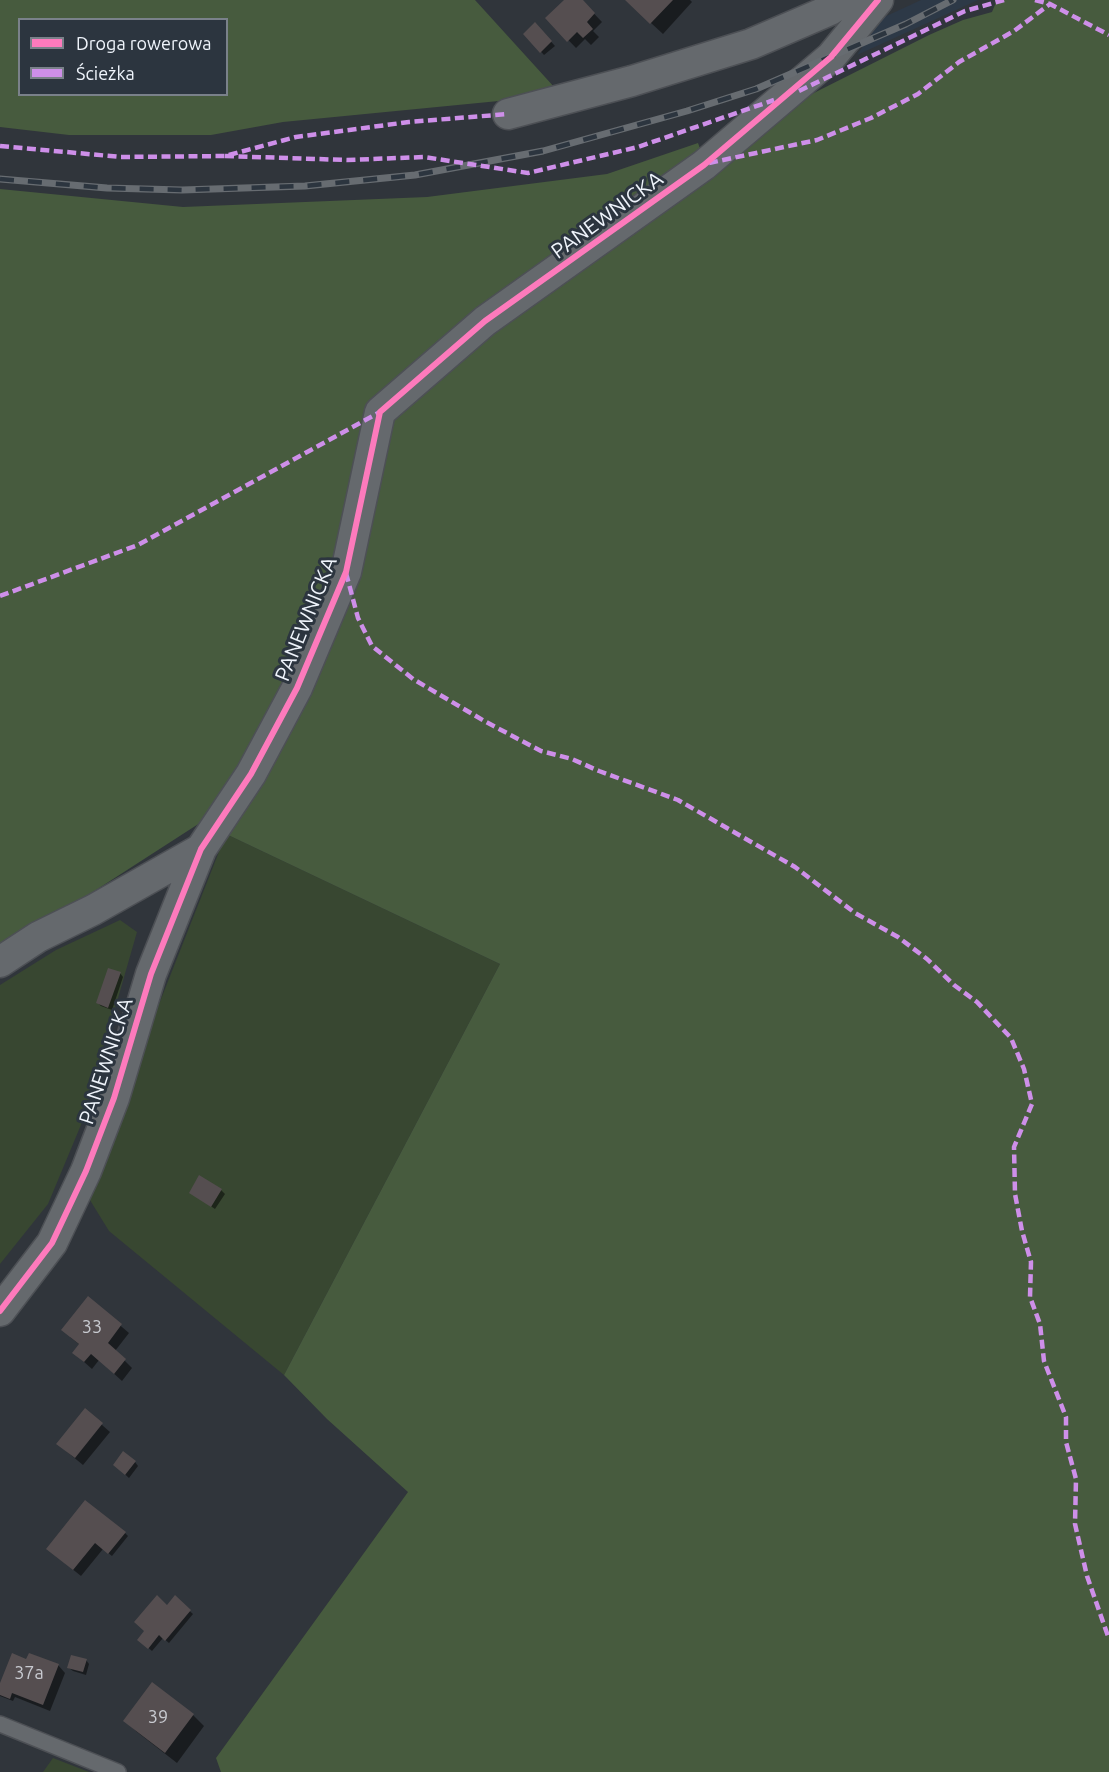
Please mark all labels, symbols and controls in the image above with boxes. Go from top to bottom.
legend [18,18,228,96]
text: Droga rowerowa [76,33,212,53]
text: Ścieżka [76,63,135,83]
street label: PANEWNICKA [546,166,668,264]
street label: PANEWNICKA [270,553,342,685]
street label: PANEWNICKA [74,994,138,1128]
house number: 33 [82,1316,102,1338]
house number: 37a [14,1662,44,1684]
house number: 39 [148,1706,168,1728]

